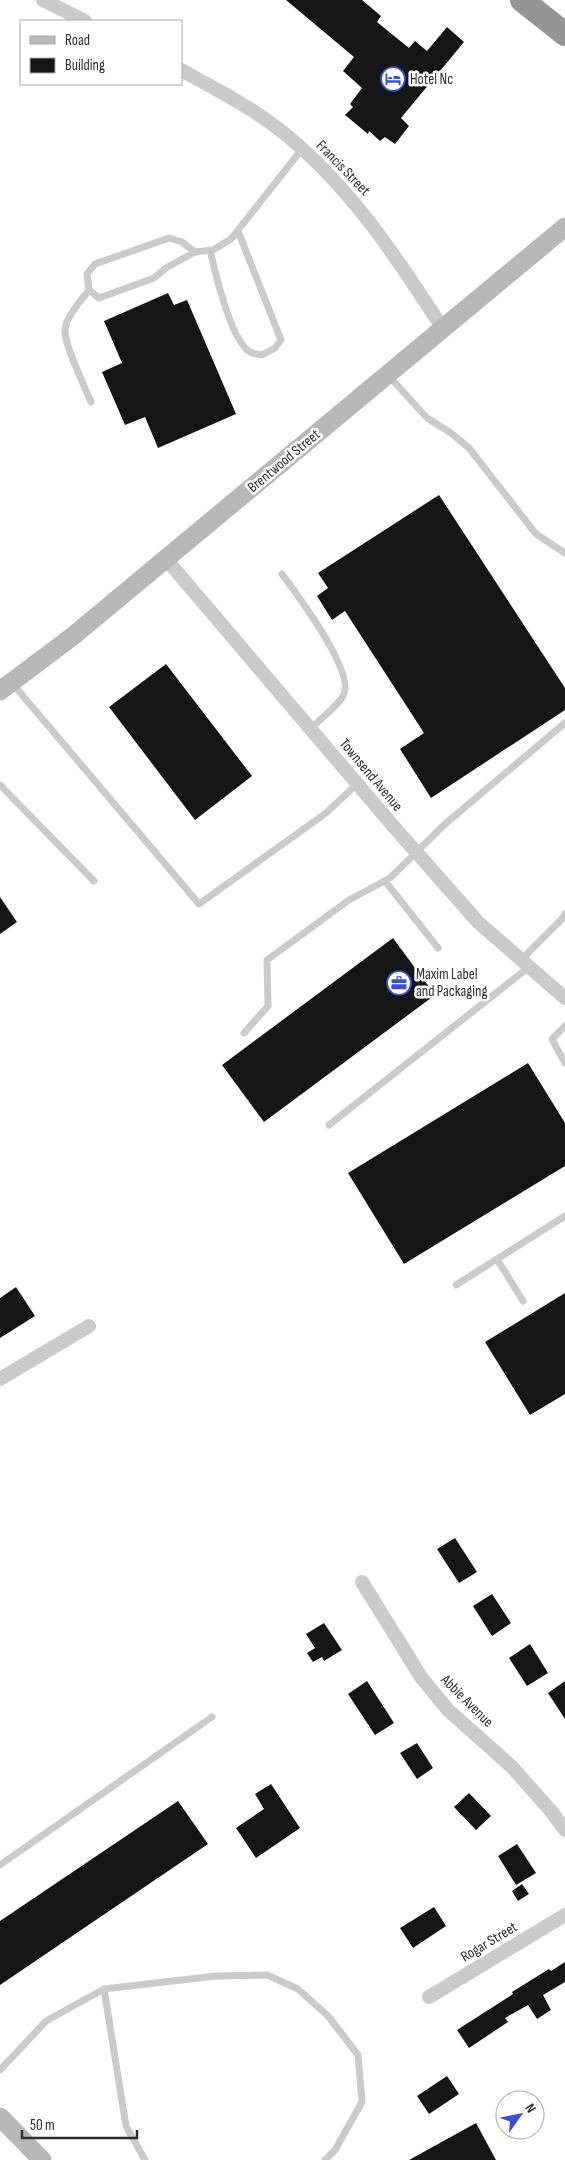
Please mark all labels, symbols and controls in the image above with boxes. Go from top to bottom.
legend [20,20,182,85]
text: Road [65,31,90,50]
text: Building [65,56,105,75]
hotel icon: Hotel Nc [380,66,406,92]
place label: Hotel Nc [410,70,453,89]
street label: Francis Street [312,136,374,200]
street label: Brentwood Street [244,425,325,497]
street label: Townsend Avenue [335,735,407,815]
place label: Maxim Label and Packaging [416,965,487,1001]
office icon: Maxim Label and Packaging [386,970,412,996]
street label: Abbie Avenue [436,1670,497,1731]
street label: Rogar Street [457,1917,521,1966]
north arrow [495,2090,545,2140]
text: N [521,2100,540,2116]
scale bar [22,2108,138,2140]
text: 50 m [30,2116,55,2135]

